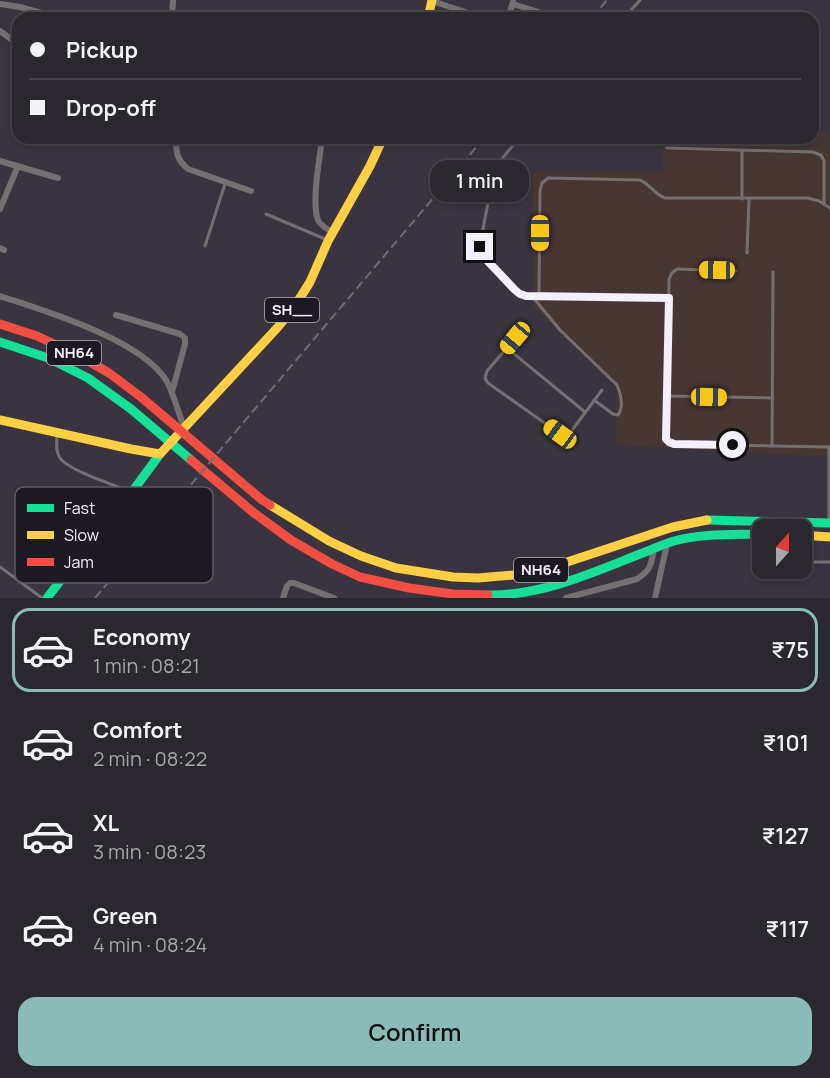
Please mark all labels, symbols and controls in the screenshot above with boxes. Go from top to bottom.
text: Pickup [66,35,138,65]
text: Drop-off [66,93,156,123]
callout: 1 min [430,160,530,202]
text: 1 min [456,167,503,194]
car [531,215,549,251]
route end [466,233,493,260]
car [699,261,735,279]
road number: SH__ [265,298,319,322]
car [497,318,533,358]
road number: NH64 [47,341,101,365]
car [691,388,727,406]
car [540,416,580,452]
route start [719,431,746,458]
legend [15,487,213,583]
text: Fast [64,497,95,519]
north arrow [752,519,812,579]
map controls [752,519,812,579]
text: Slow [64,524,99,546]
text: Jam [64,551,94,573]
road number: NH64 [514,558,568,582]
text: Economy [93,622,191,652]
icon: car [21,623,75,677]
text: ₹75 [771,635,809,665]
text: 1 min · 08:21 [93,652,200,679]
text: Comfort [93,715,182,745]
icon: car [21,716,75,770]
text: ₹101 [763,728,809,758]
text: 2 min · 08:22 [93,745,207,772]
text: XL [93,808,119,838]
icon: car [21,809,75,863]
text: ₹127 [762,821,809,851]
text: 3 min · 08:23 [93,838,206,865]
text: Green [93,901,158,931]
icon: car [21,902,75,956]
text: ₹117 [765,914,809,944]
text: 4 min · 08:24 [93,931,207,958]
button: Confirm [18,997,812,1066]

